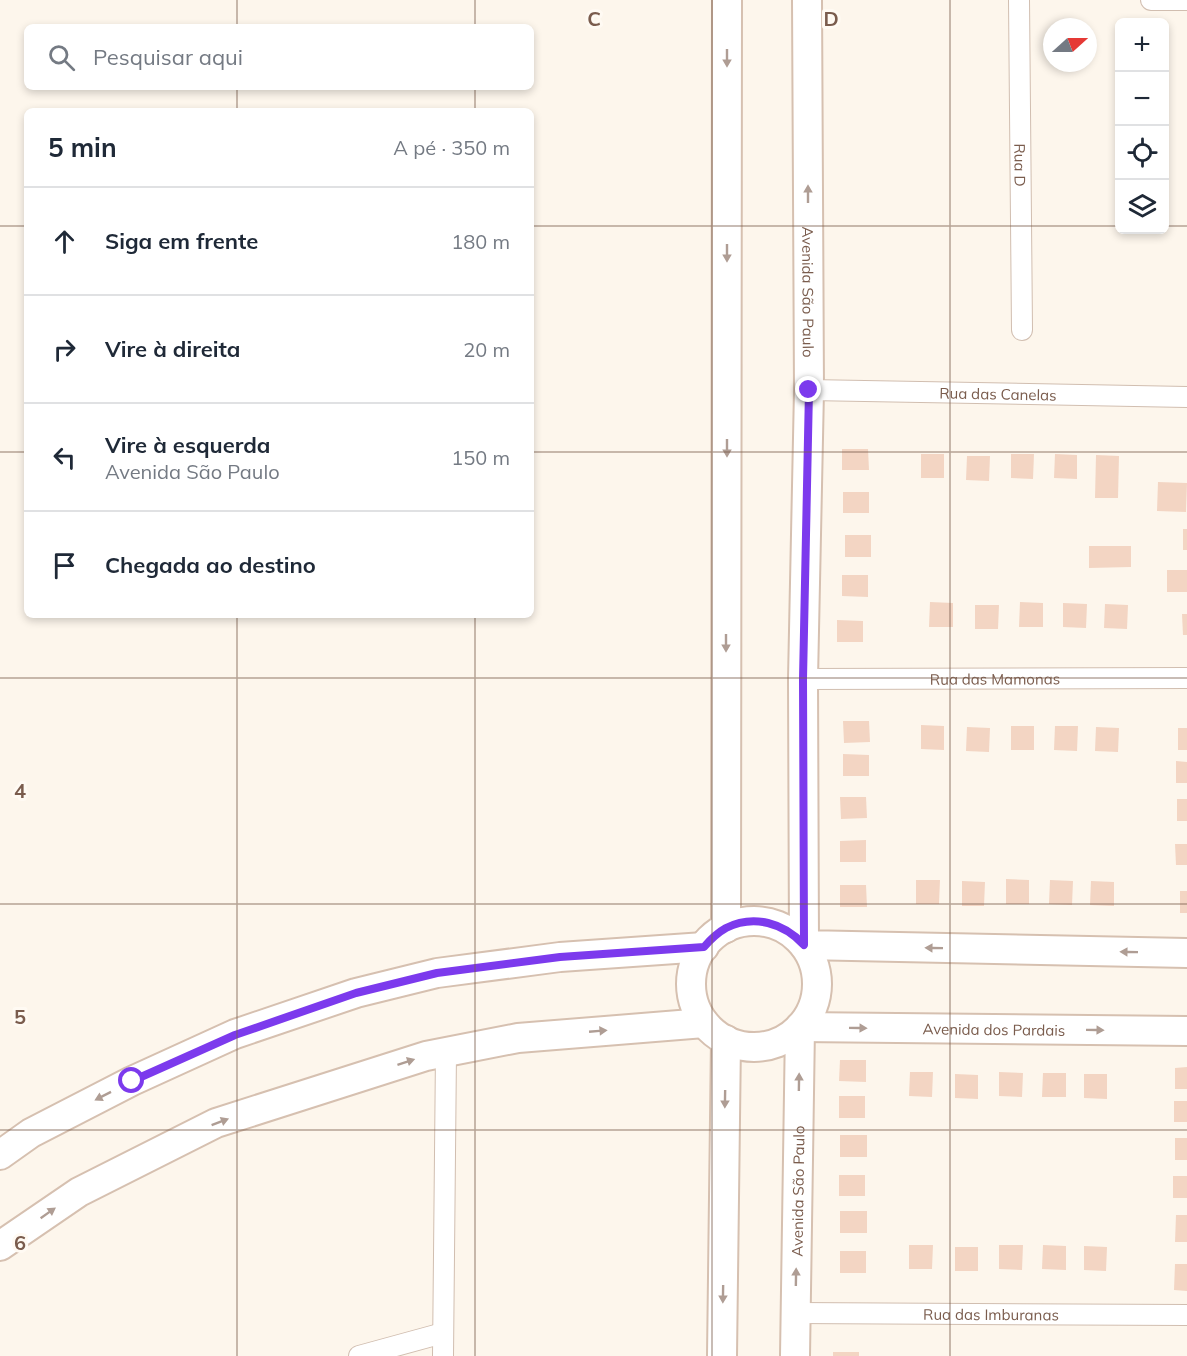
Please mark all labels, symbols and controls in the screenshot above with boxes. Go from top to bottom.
text: C [587,6,601,31]
text: D [823,6,839,31]
north arrow [1043,18,1097,72]
map controls [1115,18,1169,234]
button: + [1115,18,1169,72]
search box [24,24,534,90]
icon: search [45,41,78,74]
text: Pesquisar aqui [93,43,243,71]
one-way arrow [722,49,732,68]
button: − [1115,72,1169,126]
button: locate [1115,126,1169,180]
text: 5 min [48,131,117,164]
text: A pé · 350 m [393,135,510,160]
street label: Rua D [1011,143,1030,187]
button: layers [1115,180,1169,234]
one-way arrow [803,184,813,203]
icon: ahead [48,225,81,258]
street label: Avenida São Paulo [799,226,818,358]
text: Siga em frente [105,227,258,255]
text: 180 m [451,229,510,254]
one-way arrow [722,244,732,263]
icon: right [48,333,81,366]
text: Vire à direita [105,335,240,363]
text: 20 m [463,337,510,362]
route end [795,376,821,402]
street label: Rua das Canelas [939,383,1057,404]
text: Vire à esquerda [105,431,270,459]
one-way arrow [722,439,731,458]
icon: left [48,441,81,474]
text: 150 m [451,445,510,470]
text: Avenida São Paulo [105,459,280,484]
icon: arrive [48,549,81,582]
text: Chegada ao destino [105,551,316,579]
one-way arrow [721,634,731,653]
street label: Rua das Mamonas [930,669,1060,688]
text: 4 [14,778,26,803]
one-way arrow [924,943,943,953]
one-way arrow [1119,947,1138,957]
text: 5 [14,1004,26,1029]
street label: Avenida dos Pardais [922,1019,1065,1039]
one-way arrow [849,1023,868,1033]
one-way arrow [588,1026,607,1036]
one-way arrow [1086,1026,1105,1035]
one-way arrow [397,1057,415,1066]
route start [118,1067,144,1093]
one-way arrow [794,1072,804,1091]
one-way arrow [720,1089,730,1108]
one-way arrow [94,1092,111,1101]
one-way arrow [211,1117,229,1126]
street label: Avenida São Paulo [787,1125,808,1257]
one-way arrow [40,1208,56,1219]
text: 6 [14,1230,26,1255]
one-way arrow [791,1267,801,1286]
one-way arrow [718,1284,727,1303]
street label: Rua das Imburanas [923,1304,1059,1324]

